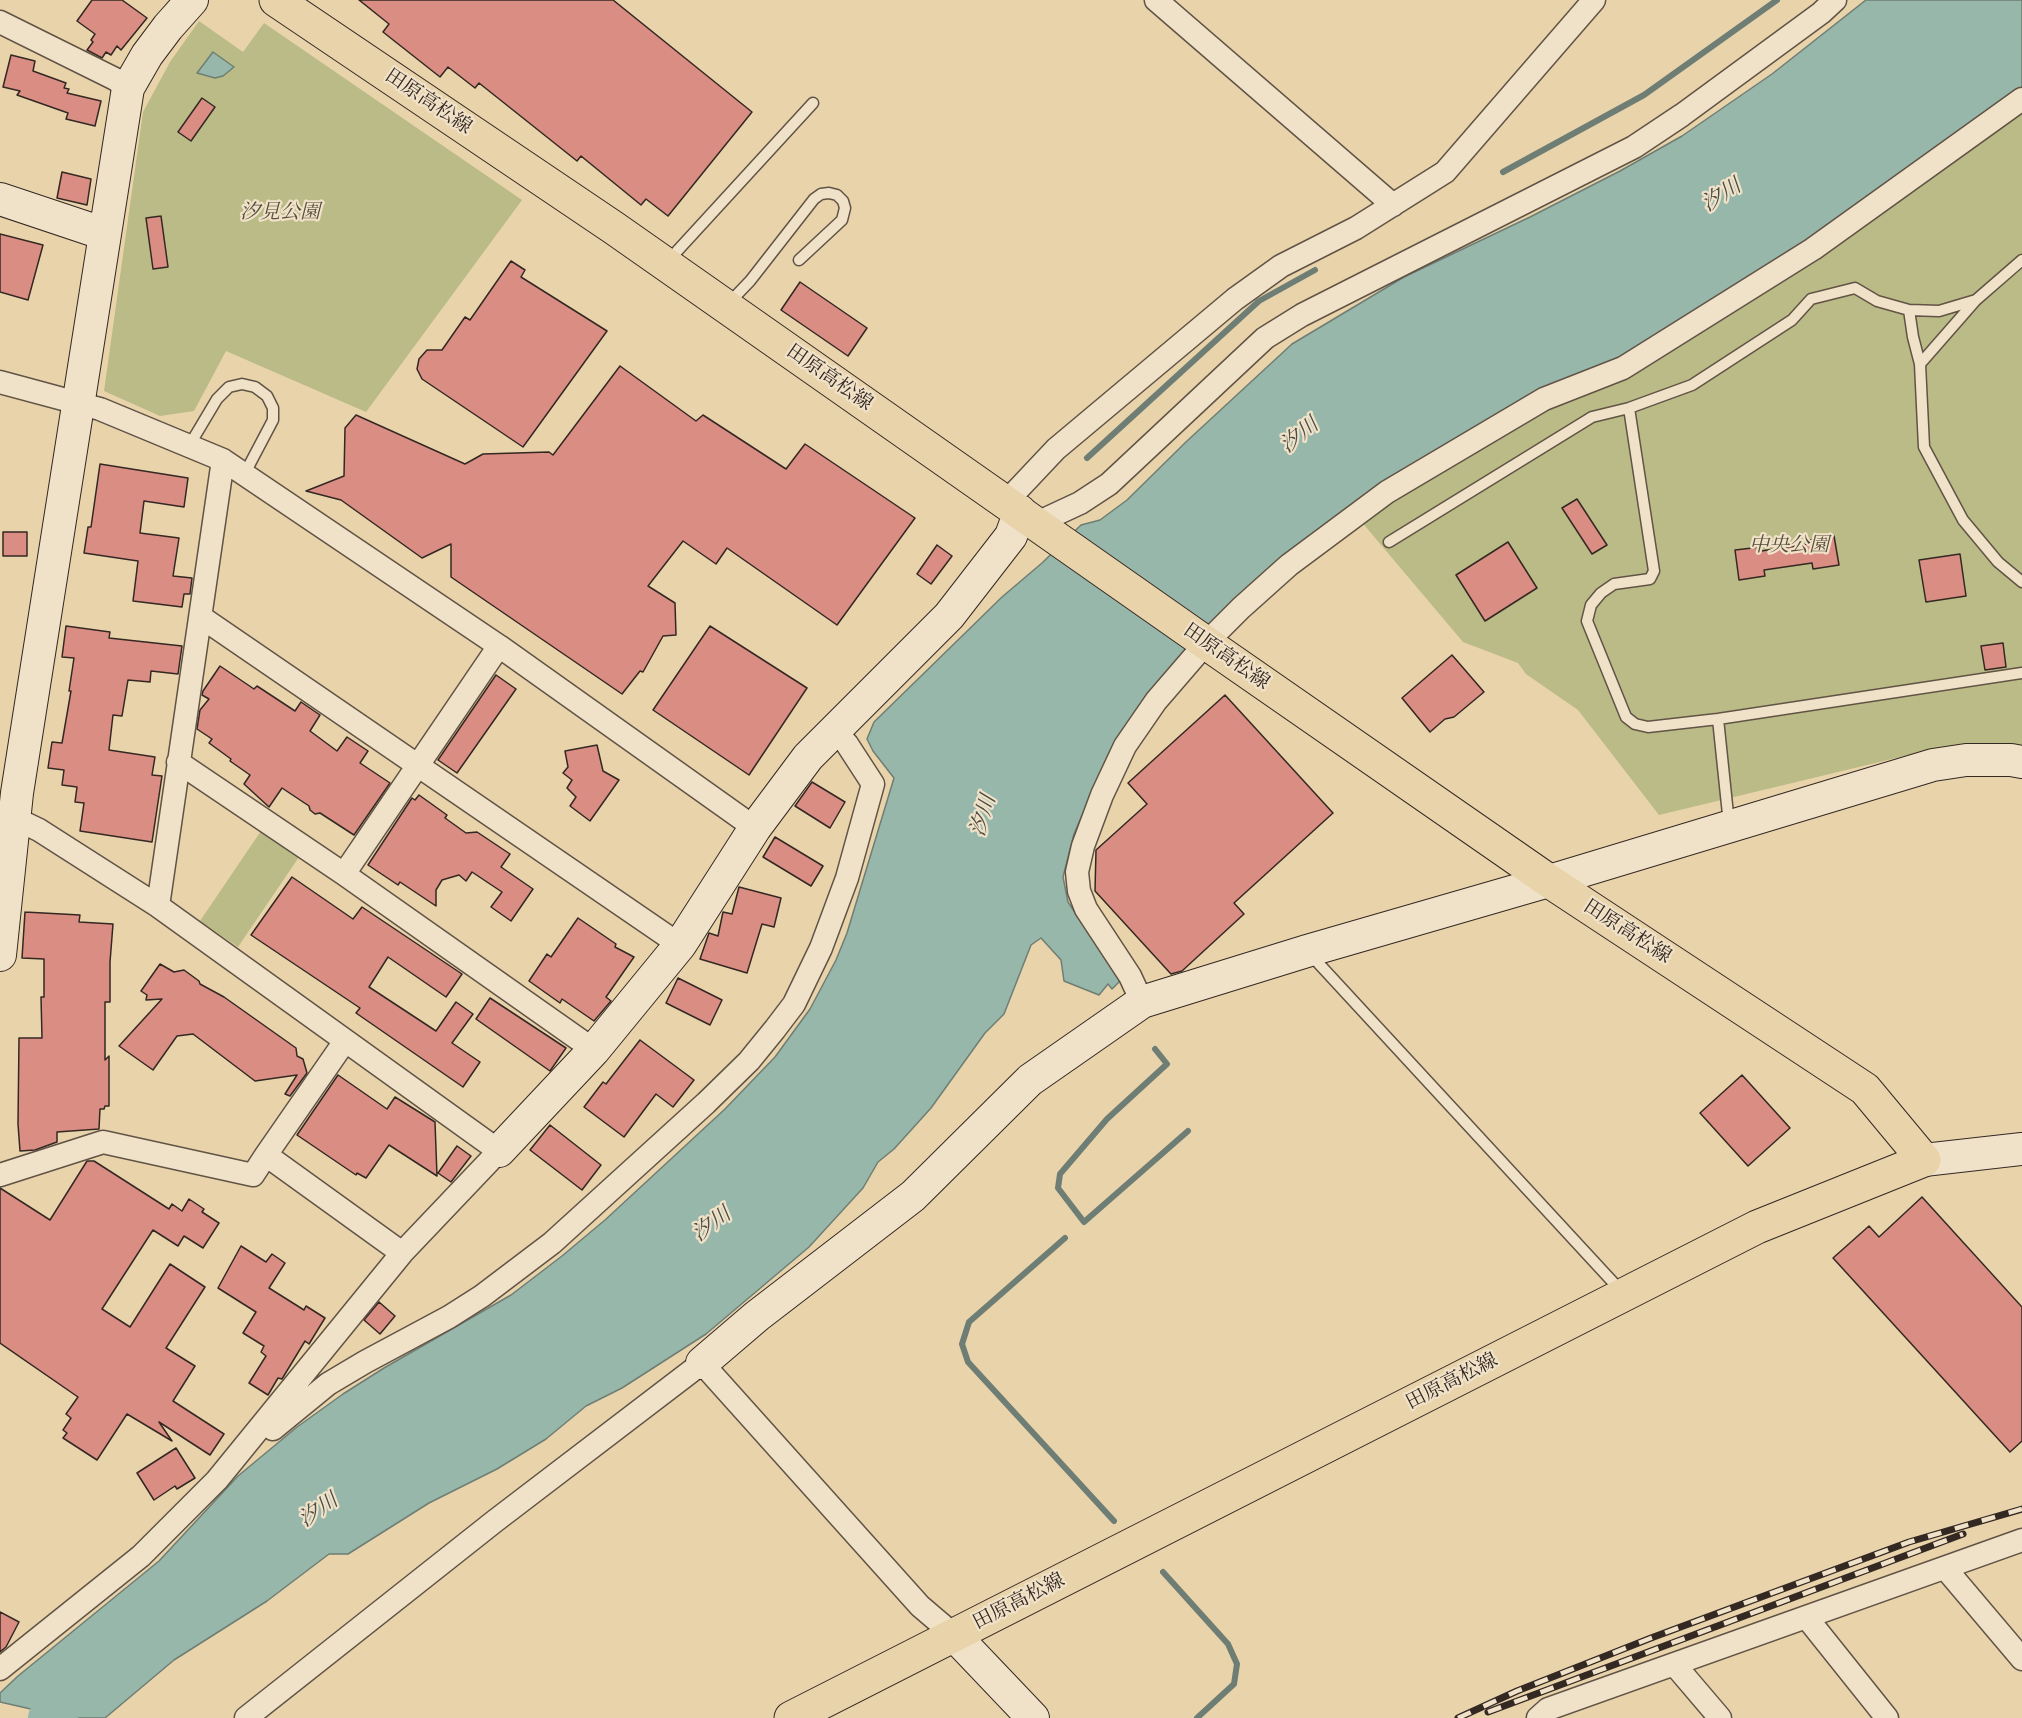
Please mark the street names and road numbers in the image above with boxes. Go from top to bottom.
street label: 田原高松線 [380,64,476,140]
street label: 田原高松線 [781,339,877,417]
street label: 田原高松線 [1178,618,1274,696]
street label: 田原高松線 [1579,895,1675,969]
street label: 田原高松線 [1402,1349,1502,1415]
street label: 田原高松線 [969,1569,1069,1635]

